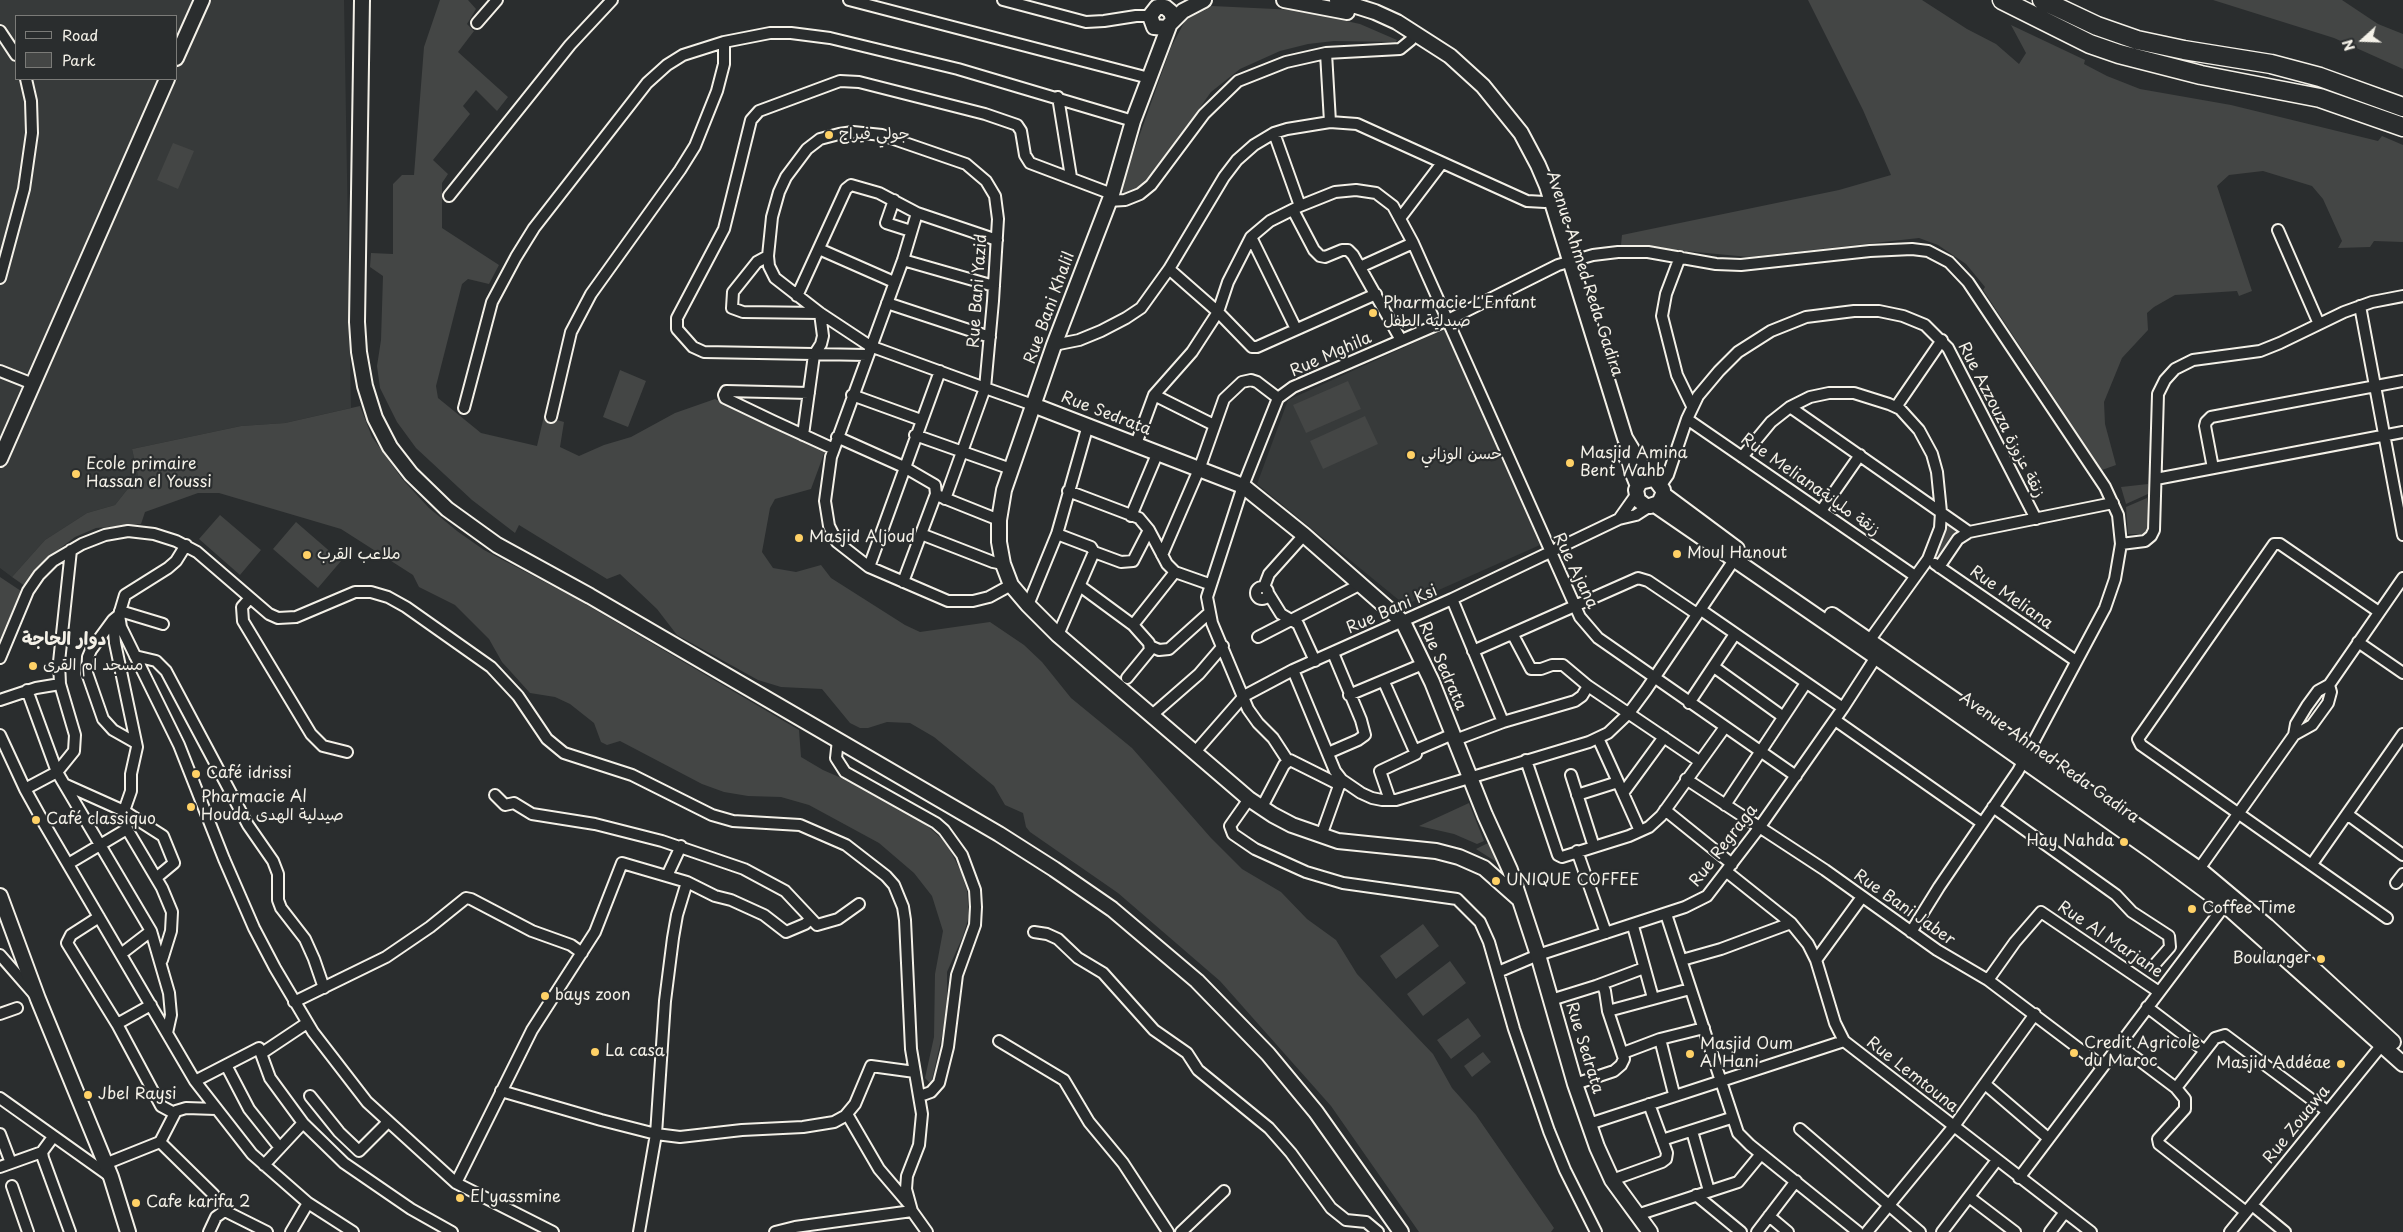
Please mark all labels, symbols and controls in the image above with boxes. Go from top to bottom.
legend [15,15,178,80]
north arrow [2338,15,2388,65]
text: Road [62,23,98,46]
text: N [2337,36,2360,54]
text: Park [62,48,96,71]
place label: جولي فيراج [839,125,910,145]
marker: جولي فيراج [823,129,835,141]
street label: Avenue Ahmed Reda Gadira [1542,169,1626,379]
street label: Rue Bani Yazid [964,233,992,349]
street label: Rue Bani Khalil [1021,249,1079,367]
place label: Pharmacie L'Enfant صيدلية الطفل [1383,294,1536,332]
marker: Pharmacie L'Enfant صيدلية الطفل [1367,307,1379,319]
street label: Rue Mghila [1287,329,1375,381]
street label: Rue Azzouza زنقة عزوزة [1953,339,2049,501]
street label: Rue Sedrata [1058,388,1154,440]
street label: Rue Melianaزنقة مليانة [1737,430,1883,540]
place label: Masjid Amina Bent Wahb [1580,444,1688,482]
place label: حسن الوزاني [1421,445,1502,465]
marker: حسن الوزاني [1405,449,1417,461]
place label: Ecole primaire Hassan el Youssi [86,455,212,493]
marker: Masjid Amina Bent Wahb [1564,457,1576,469]
marker: Ecole primaire Hassan el Youssi [70,468,82,480]
place label: Masjid Aljoud [809,528,915,548]
street label: Rue Ajana [1548,530,1602,612]
marker: Masjid Aljoud [793,532,805,544]
place label: Moul Hanout [1687,544,1787,564]
place label: ملاعب القرب [317,545,401,565]
marker: Moul Hanout [1671,548,1683,560]
marker: ملاعب القرب [301,549,313,561]
street label: Rue Meliana [1966,562,2056,634]
street label: Rue Bani Ksi [1344,581,1440,639]
street label: Rue Sedrata [1414,619,1470,713]
district label: دوار الحاجة [22,629,106,651]
place label: مسجد ام القرى [43,656,143,676]
marker: مسجد ام القرى [27,660,39,672]
street label: Avenue Ahmed Reda Gadira [1956,689,2142,827]
place label: Café idrissi [206,764,292,784]
marker: Café idrissi [190,768,202,780]
place label: Pharmacie Al Houda صيدلية الهدى [201,788,344,826]
marker: Pharmacie Al Houda صيدلية الهدى [185,801,197,813]
street label: Rue Regraga [1686,801,1762,891]
place label: Café classiquo [46,810,156,830]
marker: Café classiquo [30,814,42,826]
place label: Hay Nahda [2026,832,2114,852]
marker: Hay Nahda [2118,836,2130,848]
street label: Rue Bani Jaber [1850,866,1958,950]
place label: UNIQUE COFFEE [1506,871,1639,891]
marker: UNIQUE COFFEE [1490,875,1502,887]
street label: Rue Al Marjane [2054,898,2166,982]
place label: Coffee Time [2202,899,2296,919]
marker: Coffee Time [2186,903,2198,915]
place label: Boulanger [2233,949,2311,969]
marker: Boulanger [2315,953,2327,965]
place label: bays zoon [555,986,631,1006]
marker: bays zoon [539,990,551,1002]
street label: Rue Sedrata [1561,1000,1607,1096]
street label: Rue Lemtouna [1862,1033,1962,1117]
place label: Credit Agricole du Maroc [2084,1034,2201,1072]
place label: Masjid Oum Al Hani [1700,1035,1793,1073]
place label: La casa [605,1042,665,1062]
marker: La casa [589,1046,601,1058]
marker: Credit Agricole du Maroc [2068,1047,2080,1059]
marker: Masjid Oum Al Hani [1684,1048,1696,1060]
place label: Masjid Addéae [2216,1054,2331,1074]
marker: Masjid Addéae [2335,1058,2347,1070]
street label: Rue Zouawa [2260,1082,2334,1168]
place label: Jbel Raysi [98,1085,176,1105]
marker: Jbel Raysi [82,1089,94,1101]
place label: El yassmine [470,1188,561,1208]
marker: El yassmine [454,1192,466,1204]
place label: Cafe karifa 2 [146,1193,250,1213]
marker: Cafe karifa 2 [130,1197,142,1209]

